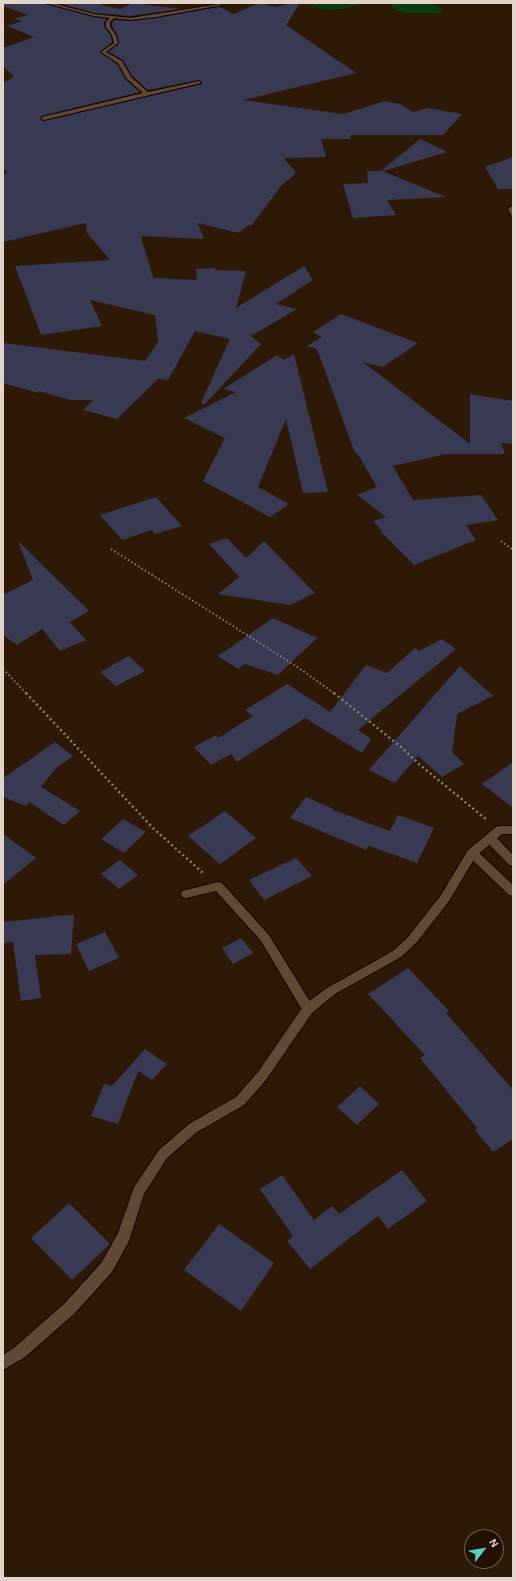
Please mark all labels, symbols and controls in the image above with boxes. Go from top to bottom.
north arrow [464,1529,504,1569]
text: N [486,1536,501,1550]

